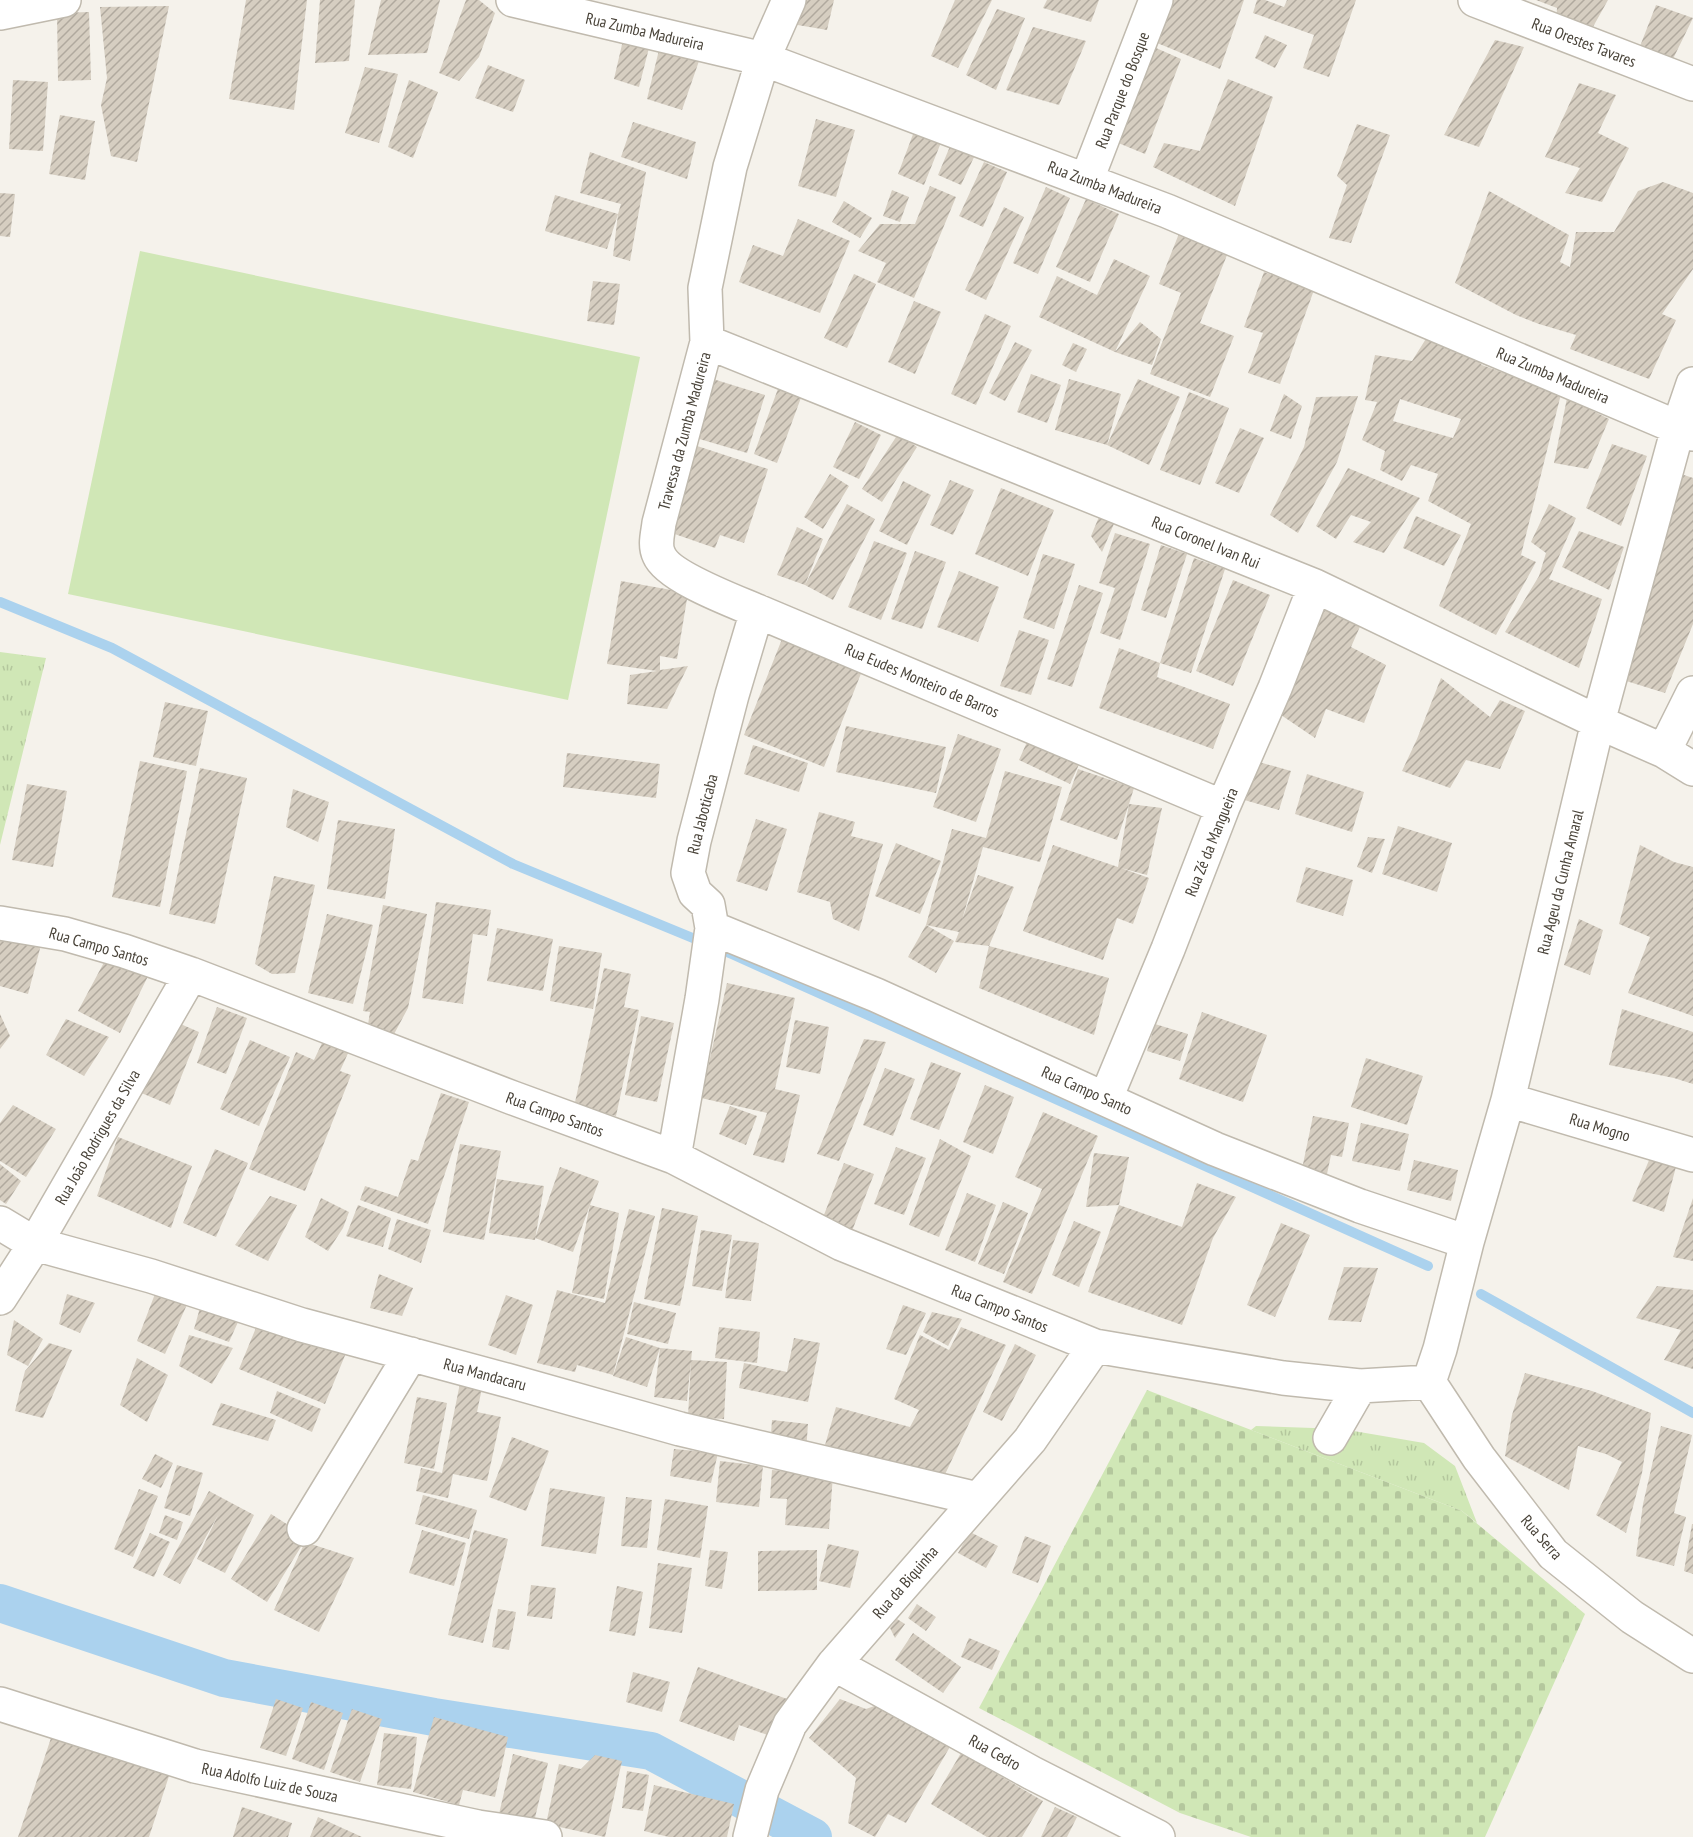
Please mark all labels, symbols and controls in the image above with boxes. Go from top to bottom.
street label: Rua Zumba Madureira [584,8,706,54]
street label: Rua Orestes Tavares [1529,13,1639,71]
street label: Rua Parque do Bosque [1091,29,1153,151]
street label: Rua Zumba Madureira [1045,156,1165,218]
street label: Rua Zumba Madureira [1494,342,1612,408]
street label: Travessa da Zumba Madureira [653,350,715,512]
street label: Rua Coronel Ivan Rui [1149,511,1263,573]
street label: Rua Eudes Monteiro de Barros [842,638,1002,722]
street label: Rua Jaboticaba [682,772,722,856]
street label: Rua Zé da Mangueira [1180,785,1242,899]
street label: Rua Ageu da Cunha Amaral [1532,807,1588,956]
street label: Rua Campo Santos [47,922,151,970]
street label: Rua Campo Santo [1039,1061,1135,1119]
street label: Rua João Rodrigues da Silva [50,1066,144,1208]
street label: Rua Campo Santos [503,1087,607,1141]
street label: Rua Mogno [1567,1108,1633,1146]
street label: Rua Campo Santos [949,1280,1051,1336]
street label: Rua Mandacaru [441,1353,529,1395]
street label: Rua Serra [1517,1510,1567,1564]
street label: Rua da Biquinha [868,1542,942,1622]
street label: Rua Cedro [966,1730,1024,1774]
street label: Rua Adolfo Luiz de Souza [200,1758,340,1806]

